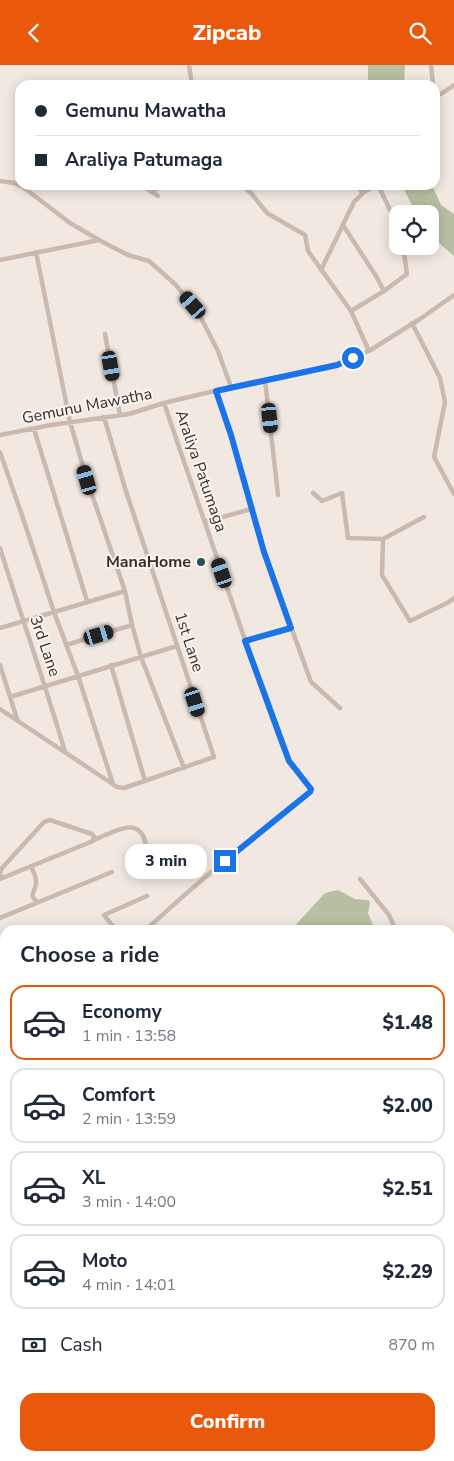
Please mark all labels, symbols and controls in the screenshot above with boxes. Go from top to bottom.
text: Zipcab [193,18,262,48]
icon: back [20,19,48,47]
icon: search [406,19,434,47]
text: Gemunu Mawatha [65,98,226,124]
text: Araliya Patumaga [65,147,223,173]
map controls [389,205,439,255]
button: locate [389,205,439,255]
car [177,289,208,321]
route start [342,347,364,369]
car [101,350,120,382]
street label: Gemunu Mawatha [20,383,154,429]
car [260,402,279,434]
street label: Araliya Patumaga [170,407,232,535]
car [75,464,98,496]
place label: ManaHome [106,551,191,573]
marker: ManaHome [195,556,207,568]
car [210,556,233,590]
street label: 1st Lane [169,609,209,675]
street label: 3rd Lane [24,612,66,680]
car [82,623,115,647]
car [183,685,206,719]
callout: 3 min [125,843,208,879]
text: 3 min [145,850,187,872]
route end [214,850,236,872]
text: Choose a ride [20,940,159,970]
text: Economy [82,999,162,1025]
icon: car [22,1000,67,1045]
text: $1.48 [382,1010,433,1036]
text: 1 min · 13:58 [82,1025,176,1047]
text: Comfort [82,1082,155,1108]
icon: car [22,1083,67,1128]
text: $2.00 [382,1093,433,1119]
text: 2 min · 13:59 [82,1108,176,1130]
text: XL [82,1165,105,1191]
icon: car [22,1166,67,1211]
text: $2.51 [382,1176,433,1202]
text: 3 min · 14:00 [82,1191,176,1213]
text: Moto [82,1248,128,1274]
icon: car [22,1249,67,1294]
text: $2.29 [382,1259,433,1285]
text: 4 min · 14:01 [82,1274,176,1296]
icon: cash [20,1331,48,1359]
text: Cash [60,1332,102,1358]
text: 870 m [388,1334,435,1356]
button: Confirm [20,1393,435,1451]

